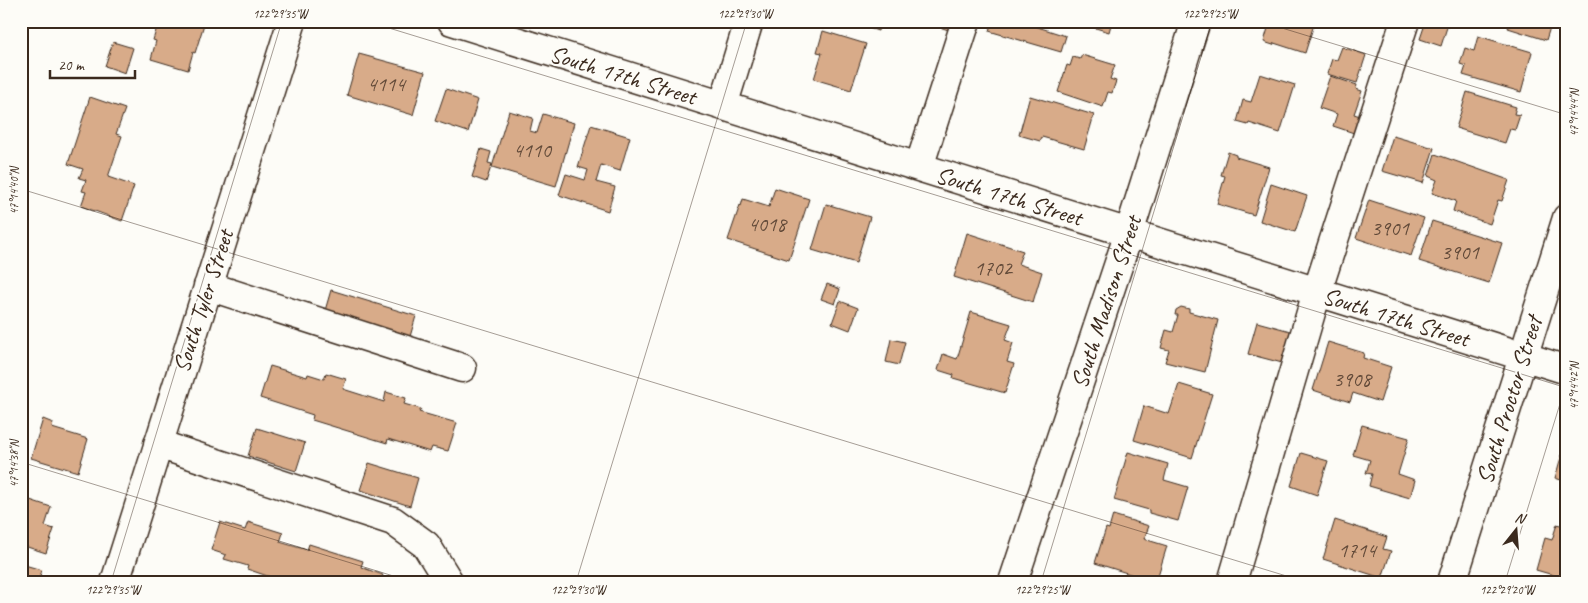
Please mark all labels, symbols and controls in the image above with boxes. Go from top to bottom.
text: 122°29'35"W [253,6,309,22]
text: 122°29'30"W [718,6,774,22]
text: 122°29'25"W [1183,6,1239,22]
street label: South 17th Street [546,39,702,112]
scale bar [50,48,135,80]
text: 20 m [58,56,85,75]
house number: 4114 [367,71,407,97]
text: 47°14'44"N [1566,88,1582,137]
house number: 4110 [513,137,552,163]
street label: South 17th Street [932,160,1088,233]
text: 47°14'40"N [6,166,22,215]
street label: South Madison Street [1064,210,1149,392]
house number: 4018 [748,211,788,237]
house number: 3901 [1371,215,1410,241]
street label: South Tyler Street [166,224,241,376]
house number: 3901 [1441,239,1480,265]
house number: 1702 [974,255,1013,281]
street label: South 17th Street [1319,281,1475,354]
street label: South Proctor Street [1469,310,1550,487]
text: 47°14'42"N [1566,361,1582,410]
house number: 3908 [1333,366,1373,392]
text: 47°14'38"N [6,439,22,488]
north arrow [1490,506,1540,556]
text: N [1513,509,1529,528]
house number: 1714 [1338,537,1378,563]
text: 122°29'35"W [86,582,142,598]
text: 122°29'30"W [551,582,607,598]
text: 122°29'25"W [1015,582,1071,598]
text: 122°29'20"W [1480,582,1536,598]

